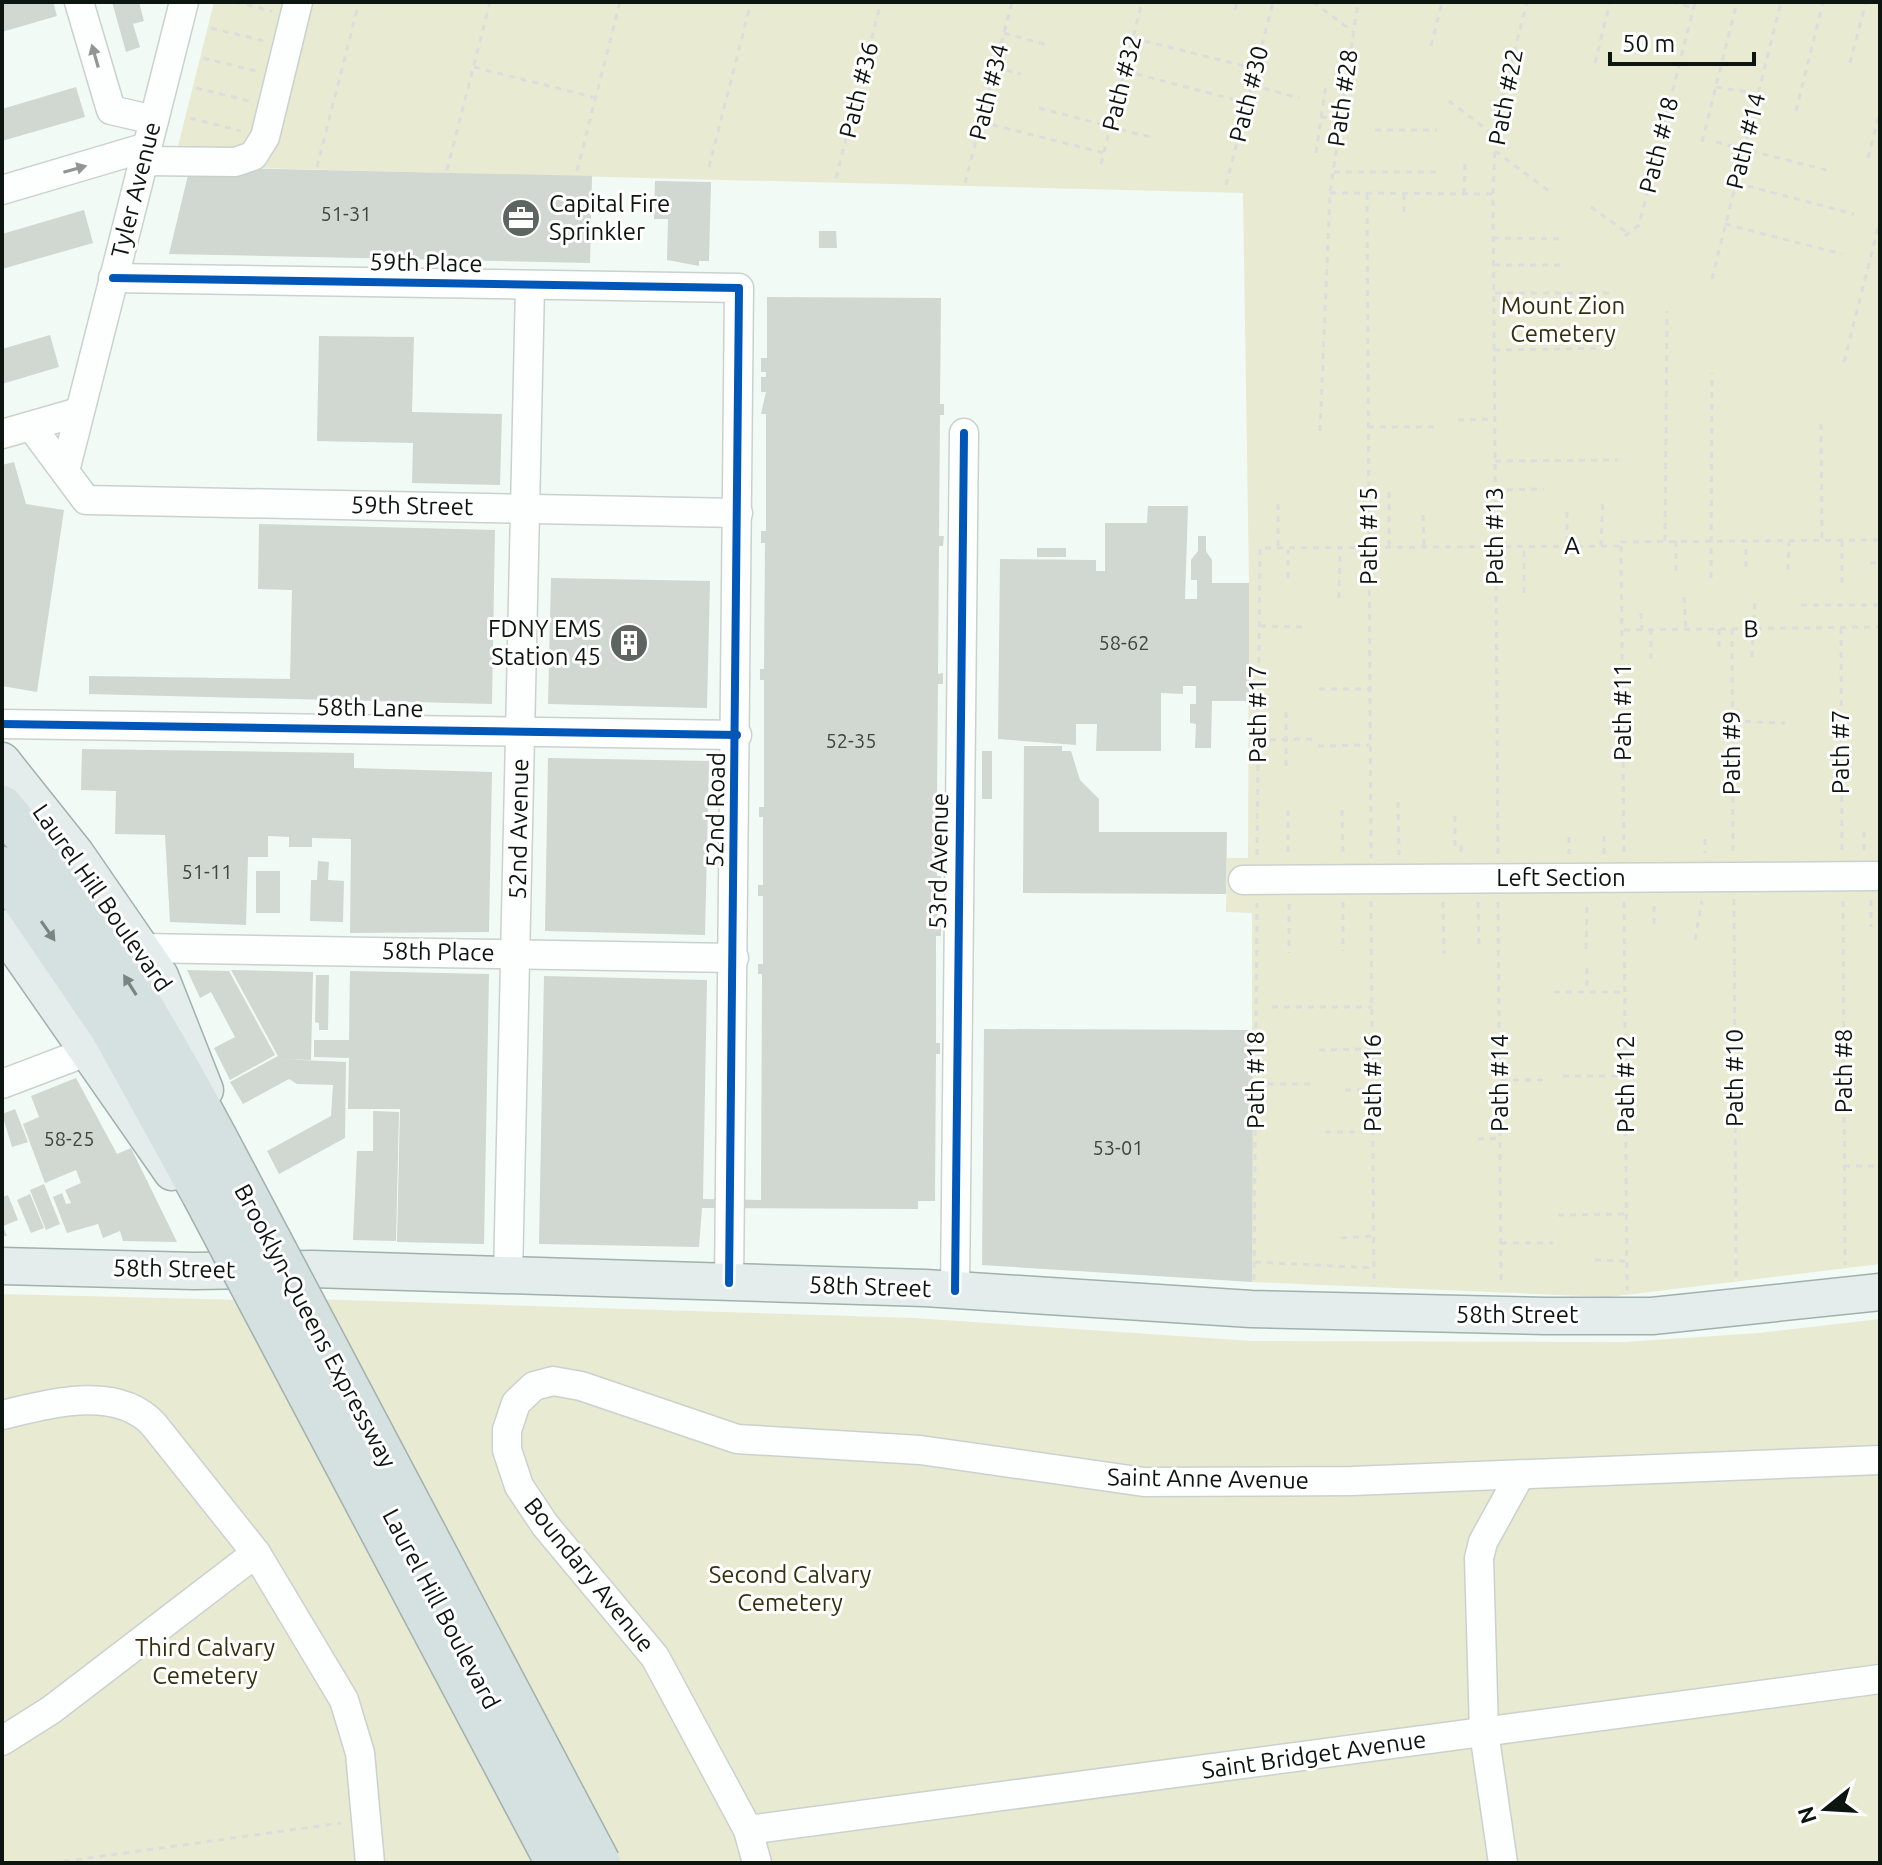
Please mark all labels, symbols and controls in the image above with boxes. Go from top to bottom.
scale bar [1610,16,1754,66]
text: 50 m [1622,30,1675,57]
street label: Path #32 [1097,32,1146,134]
street label: Path #36 [834,39,883,141]
street label: Path #34 [964,41,1013,143]
street label: Path #30 [1224,43,1273,145]
one-way arrow [88,44,101,68]
street label: Path #22 [1483,46,1528,148]
street label: Path #28 [1322,48,1363,148]
street label: Path #14 [1721,90,1770,192]
street label: Path #18 [1634,94,1683,196]
street label: Tyler Avenue [106,119,165,261]
one-way arrow [63,162,87,175]
place label: Capital Fire Sprinkler [549,190,670,245]
office icon: Capital Fire Sprinkler [500,197,542,239]
house number: 51-31 [321,202,371,225]
street label: 59th Place [369,248,483,277]
park label: Mount Zion Cemetery [1501,292,1625,347]
street label: Path #15 [1355,487,1382,585]
street label: Path #13 [1481,487,1508,585]
street label: 59th Street [350,491,474,520]
street label: A [1564,532,1580,559]
place label: FDNY EMS Station 45 [488,615,601,670]
street label: B [1743,615,1759,642]
building icon: FDNY EMS Station 45 [608,622,650,664]
house number: 58-62 [1099,631,1149,654]
street label: Path #11 [1609,663,1636,761]
street label: Path #17 [1244,665,1271,763]
street label: 58th Lane [316,693,424,722]
street label: Path #7 [1827,710,1854,794]
street label: Path #9 [1718,711,1745,795]
house number: 52-35 [826,729,876,752]
street label: 52nd Road [701,752,730,868]
street label: 52nd Avenue [504,758,533,900]
street label: 53rd Avenue [924,792,953,929]
street label: Laurel Hill Boulevard [27,799,177,997]
house number: 51-11 [182,860,232,883]
street label: Left Section [1496,864,1626,891]
one-way arrow [40,920,55,941]
street label: 58th Place [381,937,495,966]
one-way arrow [124,974,138,996]
street label: Path #10 [1721,1029,1748,1127]
street label: Path #8 [1830,1029,1857,1113]
street label: Path #18 [1242,1031,1269,1129]
street label: Path #16 [1359,1034,1386,1132]
street label: Path #14 [1486,1034,1513,1132]
street label: Path #12 [1612,1035,1639,1133]
house number: 58-25 [44,1127,94,1150]
house number: 53-01 [1093,1136,1143,1159]
street label: Brooklyn-Queens Expressway [229,1179,402,1472]
street label: 58th Street [112,1254,236,1283]
street label: 58th Street [808,1271,932,1302]
street label: 58th Street [1456,1301,1579,1328]
street label: Saint Anne Avenue [1107,1463,1309,1494]
street label: Boundary Avenue [519,1492,660,1657]
street label: Laurel Hill Boulevard [377,1504,506,1713]
park label: Second Calvary Cemetery [709,1561,872,1616]
park label: Third Calvary Cemetery [135,1634,275,1689]
street label: Saint Bridget Avenue [1200,1725,1428,1784]
north arrow [1786,1769,1866,1849]
text: N [1792,1804,1821,1827]

